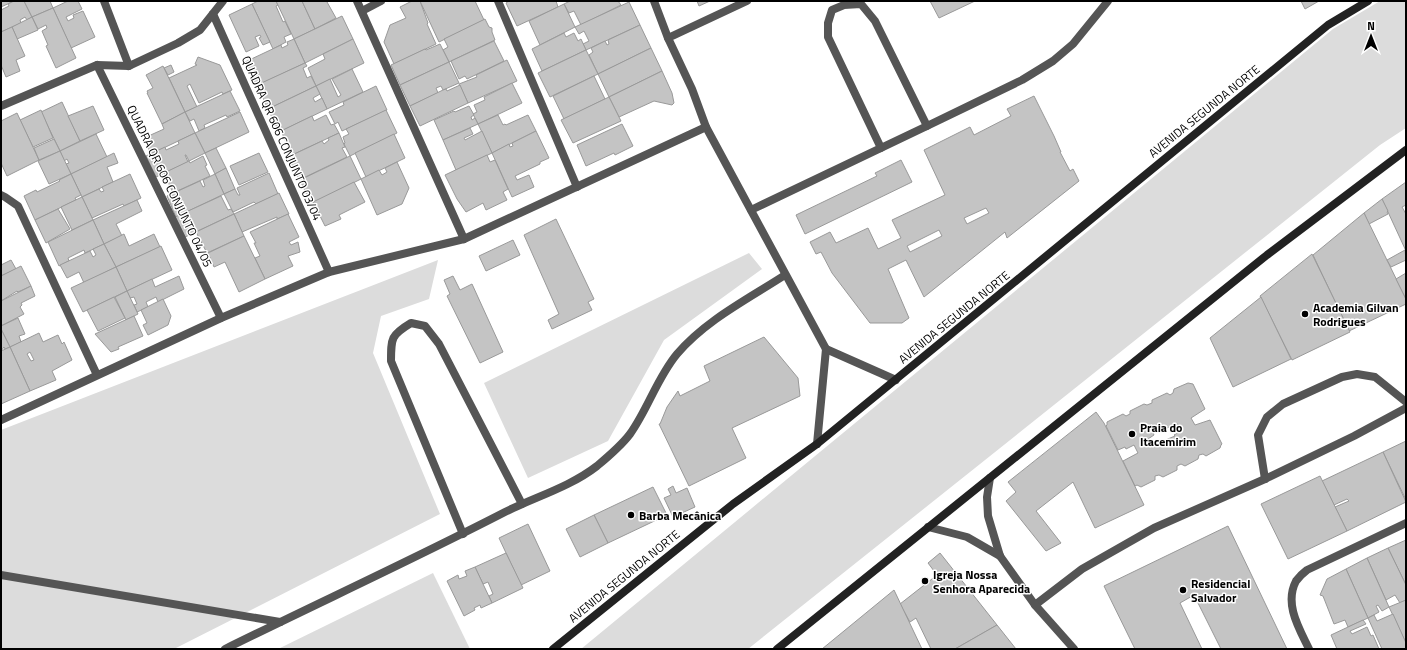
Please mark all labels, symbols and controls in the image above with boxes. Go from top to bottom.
north arrow [1351,16,1391,56]
text: N [1367,18,1375,34]
street label: QUADRA QR 606 CONJUNTO 03/04 [237,53,327,224]
street label: AVENIDA SEGUNDA NORTE [1144,60,1264,162]
street label: QUADRA QR 606 CONJUNTO 04/05 [122,102,218,271]
street label: AVENIDA SEGUNDA NORTE [894,266,1014,368]
place label: Academia Gilvan Rodrigues [1313,298,1399,331]
marker: Academia Gilvan Rodrigues [1300,309,1310,319]
place label: Praia do Itacemirim [1140,418,1196,451]
marker: Praia do Itacemirim [1127,429,1137,439]
place label: Barba Mecânica [639,506,721,525]
marker: Barba Mecânica [626,510,636,520]
street label: AVENIDA SEGUNDA NORTE [564,525,684,627]
place label: Igreja Nossa Senhora Aparecida [933,565,1030,598]
place label: Residencial Salvador [1191,574,1250,607]
marker: Igreja Nossa Senhora Aparecida [920,576,930,586]
marker: Residencial Salvador [1178,585,1188,595]

